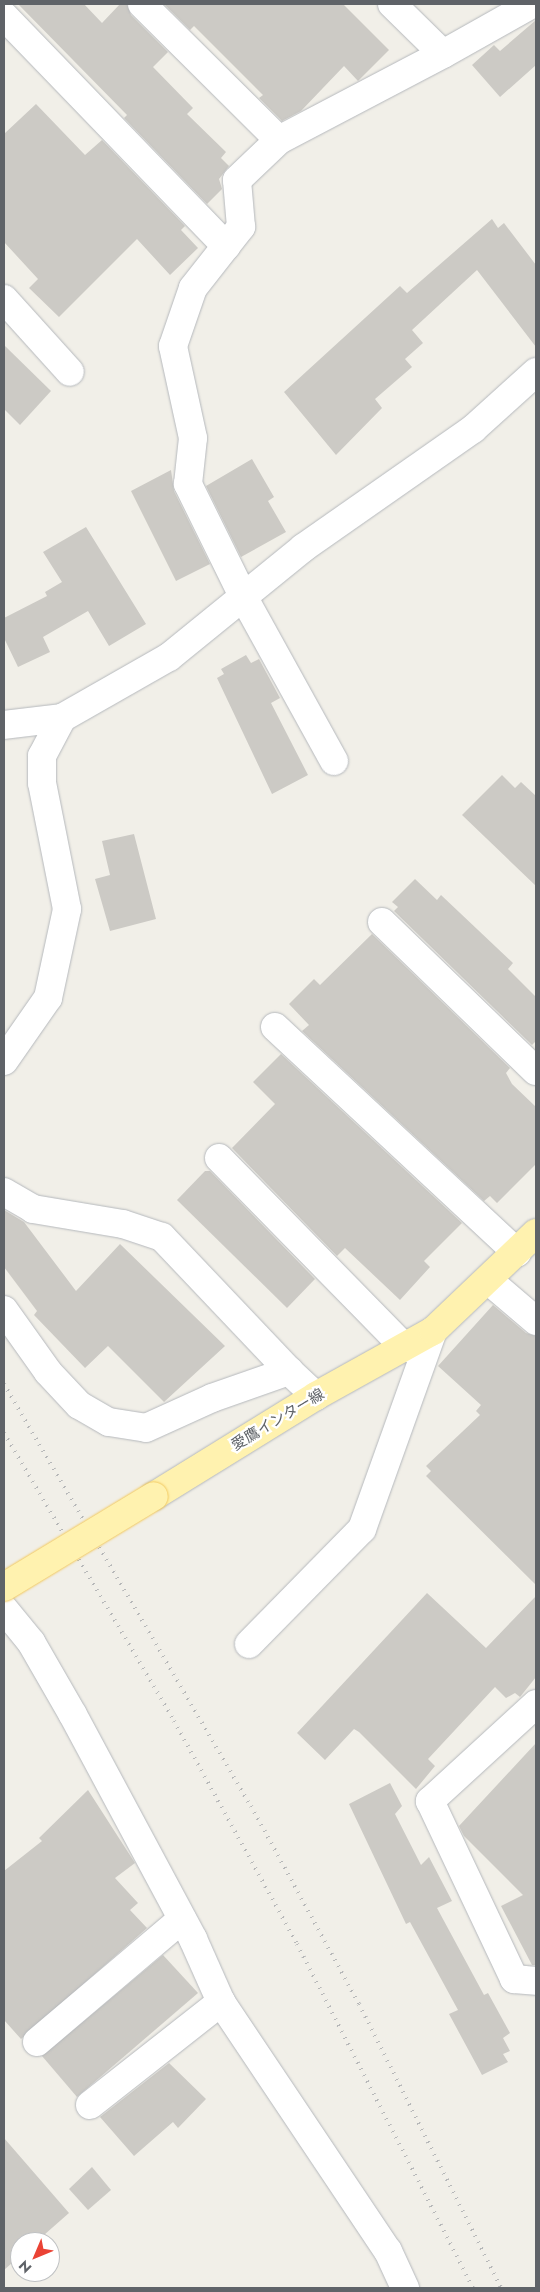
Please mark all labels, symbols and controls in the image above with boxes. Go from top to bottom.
street label: 愛鷹インター線 [228,1385,328,1455]
north arrow [10,2232,60,2282]
text: N [14,2256,36,2278]

